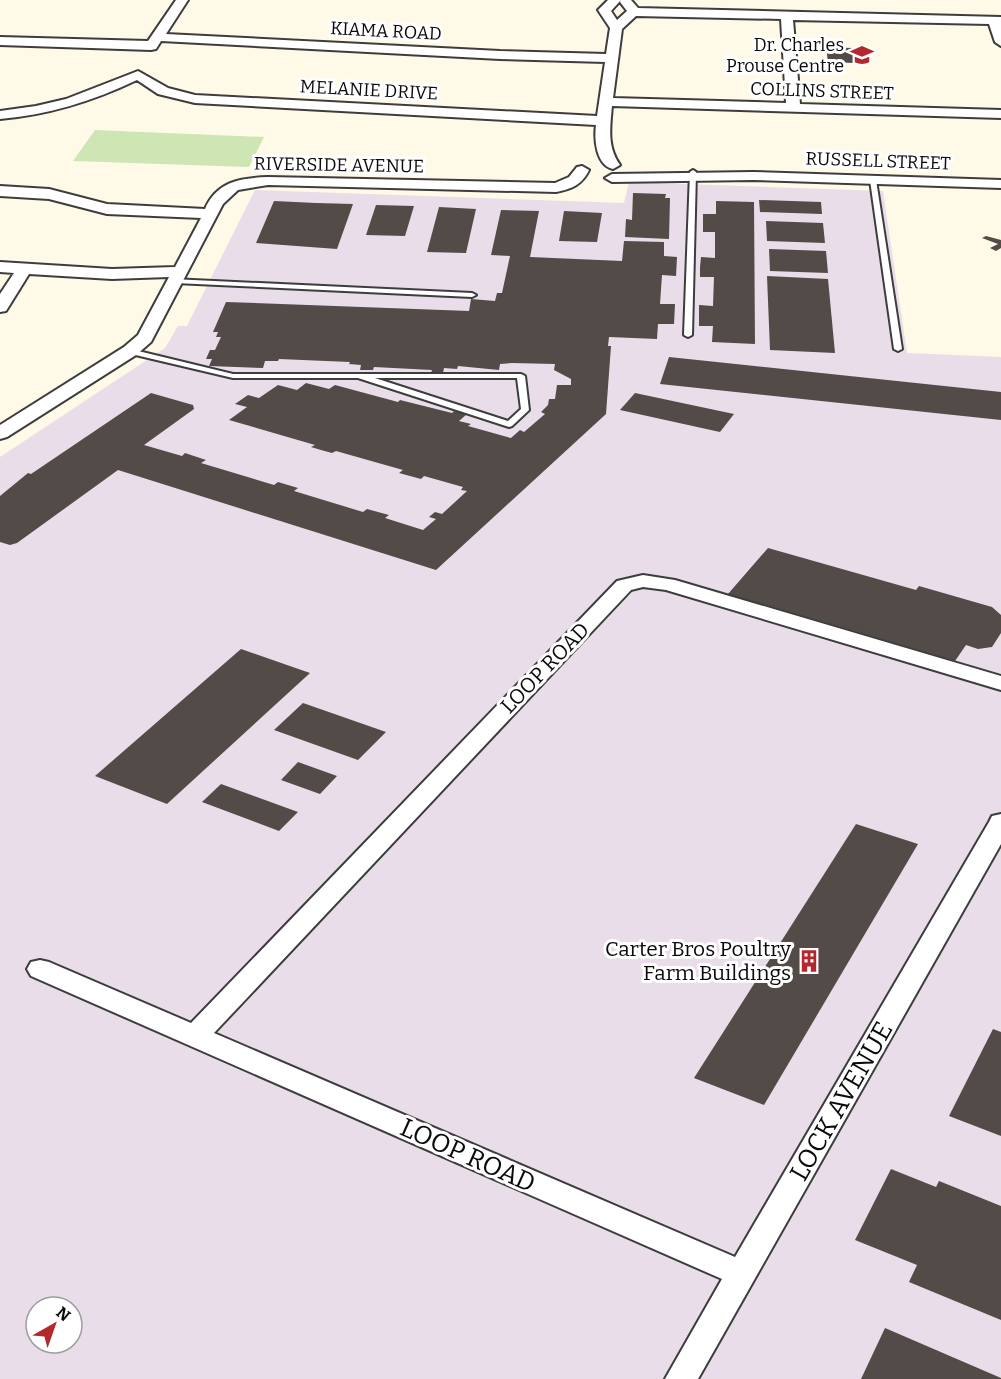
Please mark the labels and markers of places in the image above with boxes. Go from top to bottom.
place label: Dr. Charles Prouse Centre [726,34,844,77]
school or university icon: Dr. Charles Prouse Centre [849,42,875,68]
place label: Carter Bros Poultry Farm Buildings [605,936,792,986]
building icon: Carter Bros Poultry Farm Buildings [796,948,822,974]

